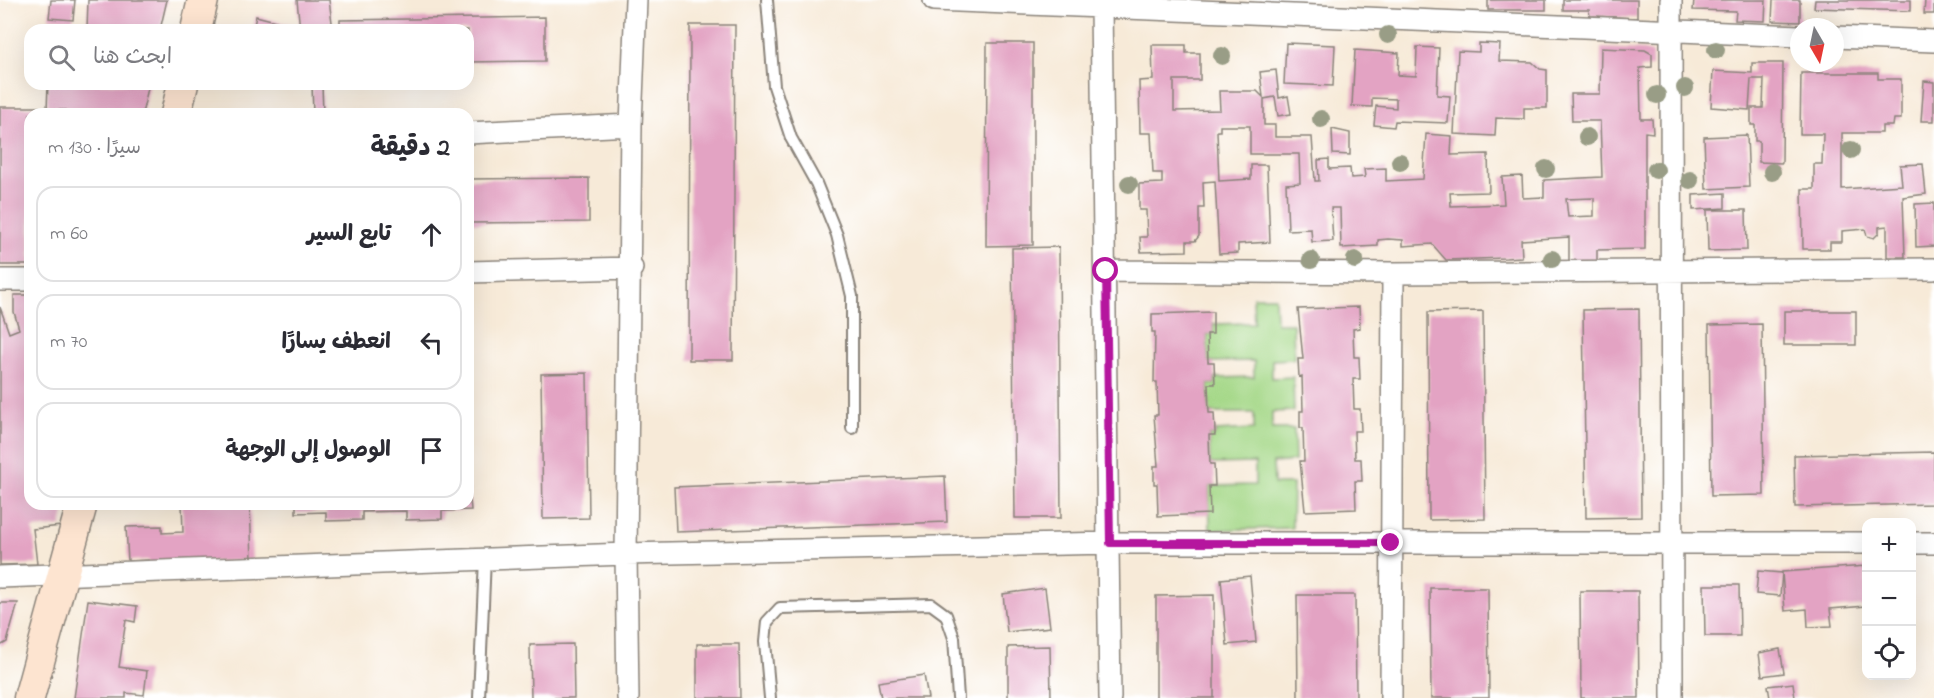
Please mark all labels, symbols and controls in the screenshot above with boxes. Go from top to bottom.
north arrow [1790,18,1844,72]
search box [24,24,474,90]
icon: search [45,41,78,74]
text: ابحث هنا [93,42,172,74]
text: 2 دقيقة [371,130,450,168]
text: سيرًا · 130 m [48,134,141,163]
icon: ahead [415,218,448,251]
text: تابع السير [307,219,391,251]
text: 60 m [50,220,88,249]
route start [1092,257,1118,283]
icon: left [415,326,448,359]
text: انعطف يسارًا [282,327,391,359]
text: 70 m [50,328,87,357]
icon: arrive [415,434,448,467]
text: الوصول إلى الوجهة [225,435,391,467]
map controls [1862,518,1916,680]
button: + [1862,518,1916,572]
route end [1377,529,1403,555]
button: − [1862,572,1916,626]
button: locate [1862,626,1916,680]

